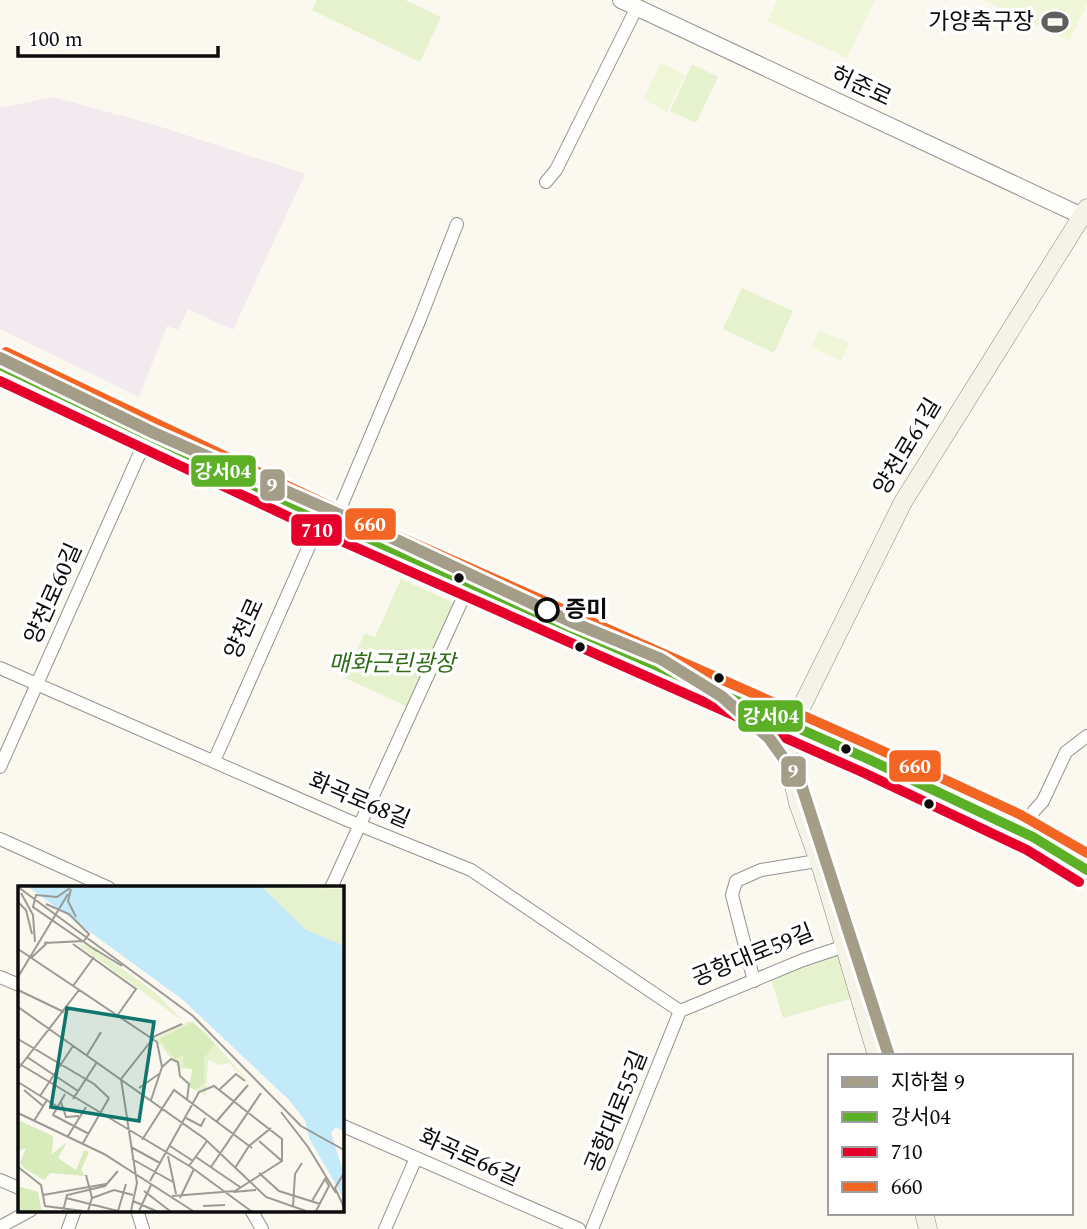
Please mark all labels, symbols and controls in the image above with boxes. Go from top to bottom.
place label: 가양축구장 [928,5,1034,40]
sports icon: 가양축구장 [1040,7,1070,37]
scale bar [18,14,217,58]
text: 100 m [28,24,83,56]
street label: 허준로 [825,58,897,116]
street label: 양천로61길 [865,392,951,502]
line badge: 강서04 [190,454,257,488]
text: 강서04 [195,458,251,487]
line badge: 9 [259,468,286,502]
text: 9 [267,472,278,501]
line badge: 660 [344,507,397,541]
text: 660 [354,511,386,540]
line badge: 710 [290,513,343,547]
text: 710 [301,517,333,546]
street label: 양천로60길 [16,538,92,650]
unlabelled marker [452,571,466,585]
street label: 양천로 [216,593,274,665]
place label: 증미 [565,593,607,628]
marker: 증미 [535,598,559,622]
unlabelled marker [573,640,587,654]
park label: 매화근린광장 [329,647,458,682]
unlabelled marker [712,671,726,685]
line badge: 강서04 [737,699,804,733]
text: 강서04 [743,703,799,732]
unlabelled marker [839,742,853,756]
line badge: 660 [888,749,942,783]
text: 660 [899,753,931,782]
line badge: 9 [780,755,807,788]
text: 9 [788,758,799,787]
street label: 화곡로68길 [303,764,415,838]
unlabelled marker [922,797,936,811]
inset map [18,886,343,1212]
street label: 공항대로59길 [687,916,819,996]
street label: 공항대로55길 [577,1046,657,1178]
legend [828,1054,1073,1215]
text: 지하철 9 [891,1067,965,1099]
text: 강서04 [891,1102,951,1134]
street label: 화곡로66길 [413,1120,525,1196]
text: 710 [891,1137,923,1169]
text: 660 [891,1172,923,1204]

